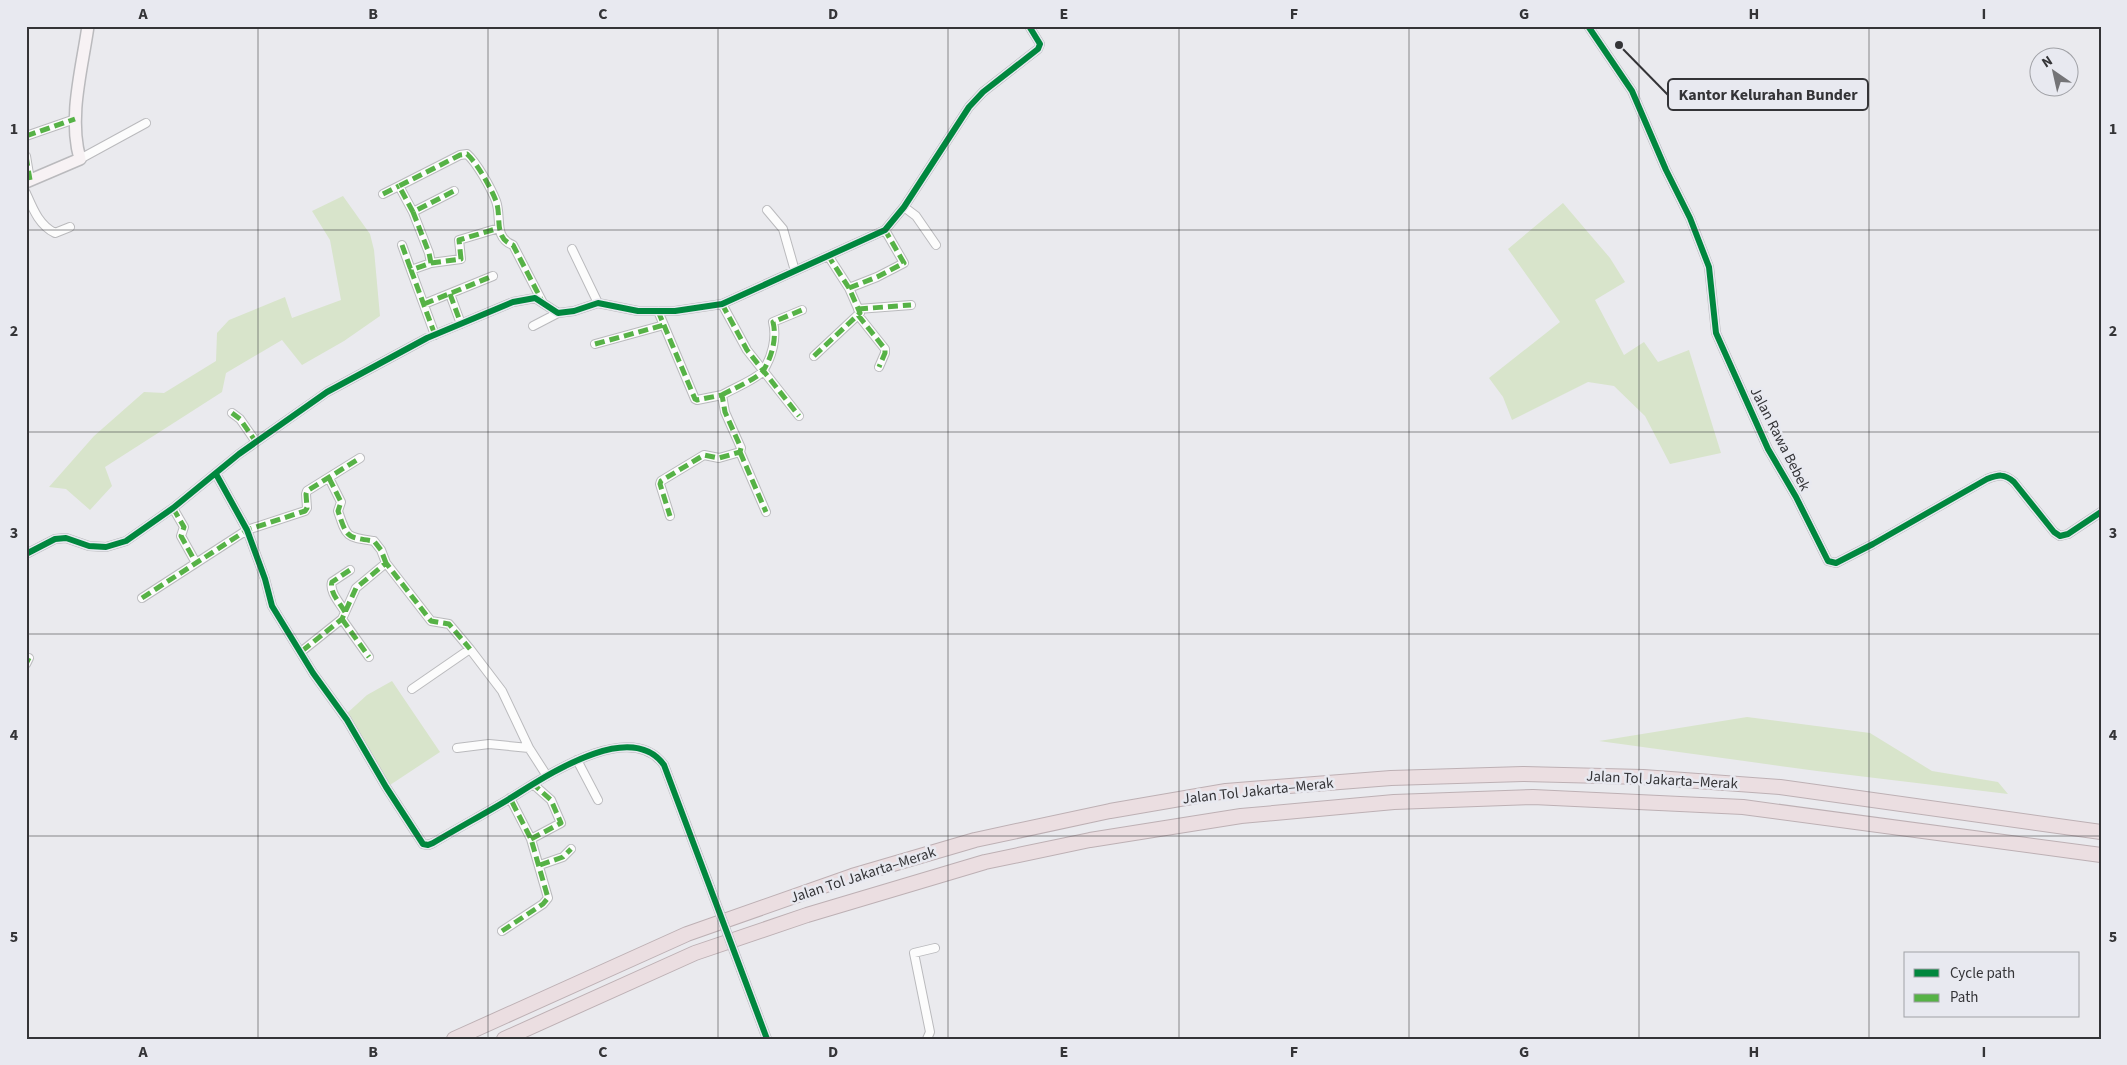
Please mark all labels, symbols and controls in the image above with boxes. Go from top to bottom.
text: A [137,3,148,25]
text: B [368,3,378,25]
text: C [598,3,608,25]
text: D [828,3,838,25]
text: E [1060,3,1068,25]
text: F [1290,3,1298,25]
text: G [1519,3,1529,25]
text: H [1749,3,1759,25]
text: I [1982,3,1986,25]
north arrow [2030,48,2080,98]
text: N [2038,51,2057,73]
callout: Kantor Kelurahan Bunder [1668,79,1868,110]
text: Kantor Kelurahan Bunder [1678,84,1858,106]
text: 1 [10,118,18,140]
text: 1 [2109,118,2117,140]
text: 2 [10,320,18,342]
text: 2 [2109,320,2117,342]
street label: Jalan Rawa Bebek [1745,383,1815,495]
text: 3 [10,522,18,544]
text: 3 [2109,522,2117,544]
text: 4 [10,724,19,746]
text: 4 [2109,724,2118,746]
street label: Jalan Tol Jakarta–Merak [1586,766,1739,794]
street label: Jalan Tol Jakarta–Merak [1181,773,1335,809]
street label: Jalan Tol Jakarta–Merak [788,841,939,908]
text: 5 [10,926,18,948]
text: 5 [2109,926,2117,948]
legend [1904,952,2080,1018]
text: Cycle path [1950,963,2015,984]
text: Path [1950,987,1978,1008]
text: A [137,1041,148,1063]
text: B [368,1041,378,1063]
text: C [598,1041,608,1063]
text: D [828,1041,838,1063]
text: E [1060,1041,1068,1063]
text: F [1290,1041,1298,1063]
text: G [1519,1041,1529,1063]
text: H [1749,1041,1759,1063]
text: I [1982,1041,1986,1063]

